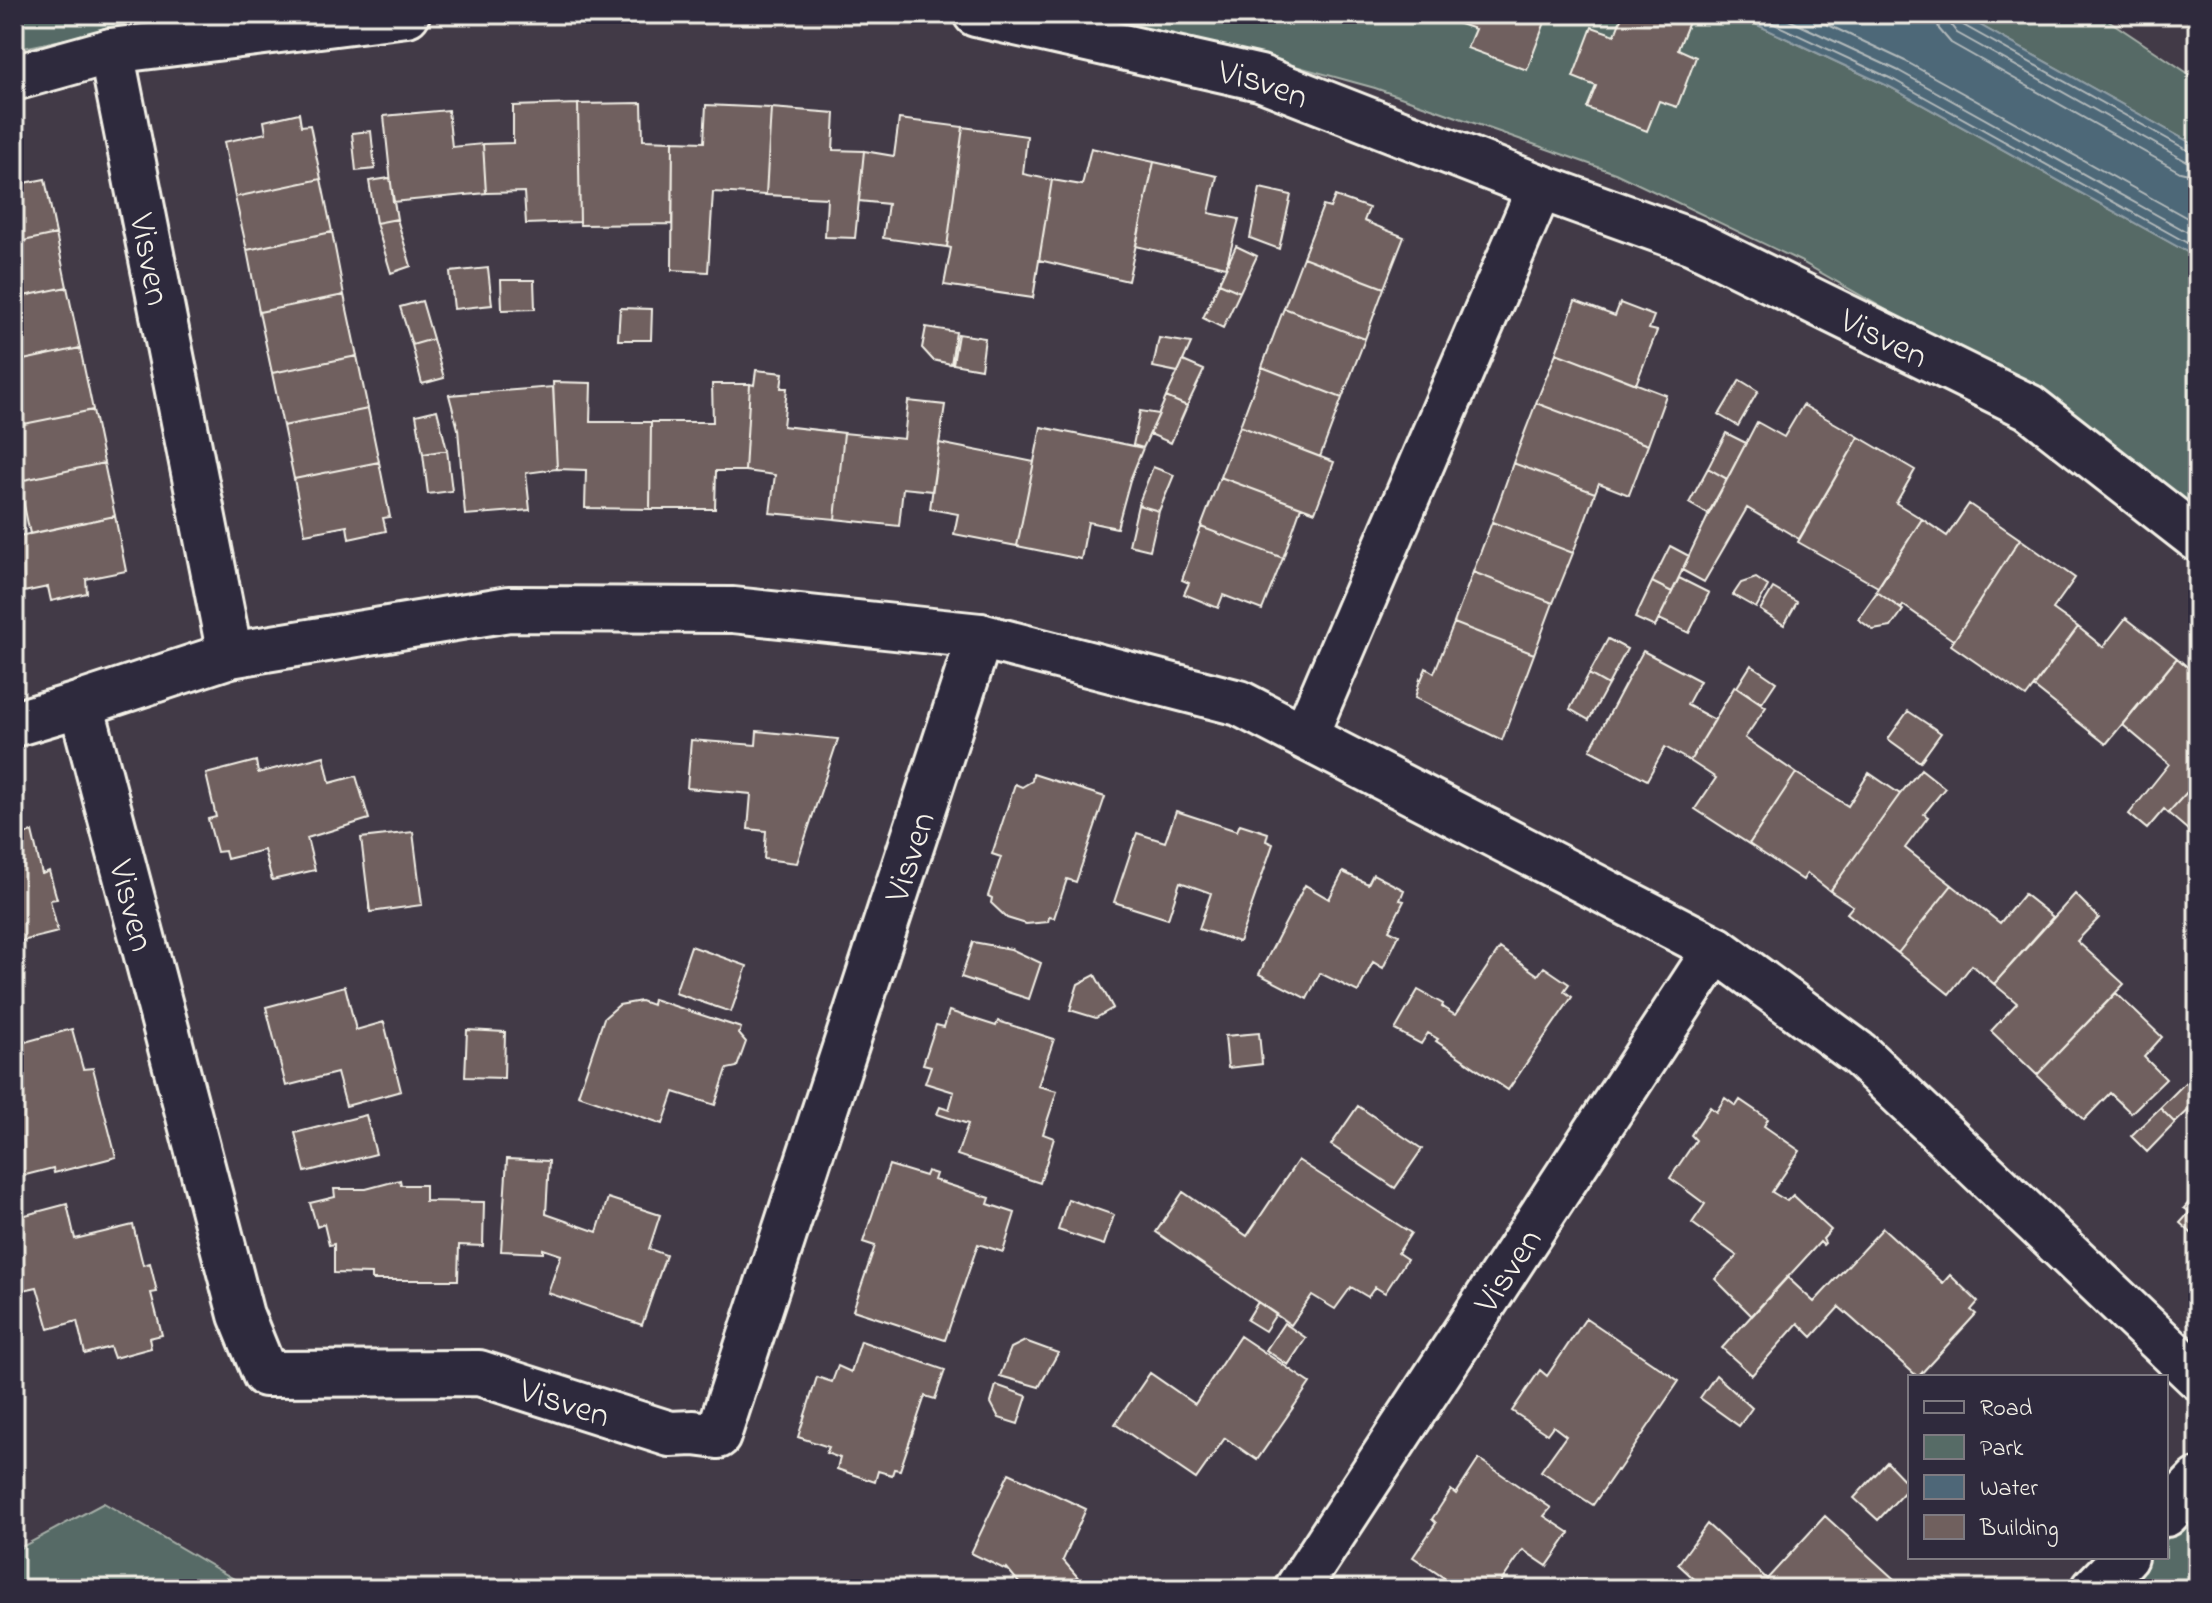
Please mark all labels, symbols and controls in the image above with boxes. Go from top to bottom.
street label: Visven [1212,47,1316,125]
street label: Visven [112,208,182,310]
street label: Visven [1829,296,1936,384]
street label: Visven [872,806,952,911]
street label: Visven [92,854,167,958]
street label: Visven [1462,1219,1557,1326]
street label: Visven [511,1365,616,1444]
legend [1908,1375,2168,1559]
text: Road [1980,1392,2033,1427]
text: Park [1980,1432,2024,1467]
text: Water [1980,1472,2038,1507]
text: Building [1979,1512,2059,1547]

